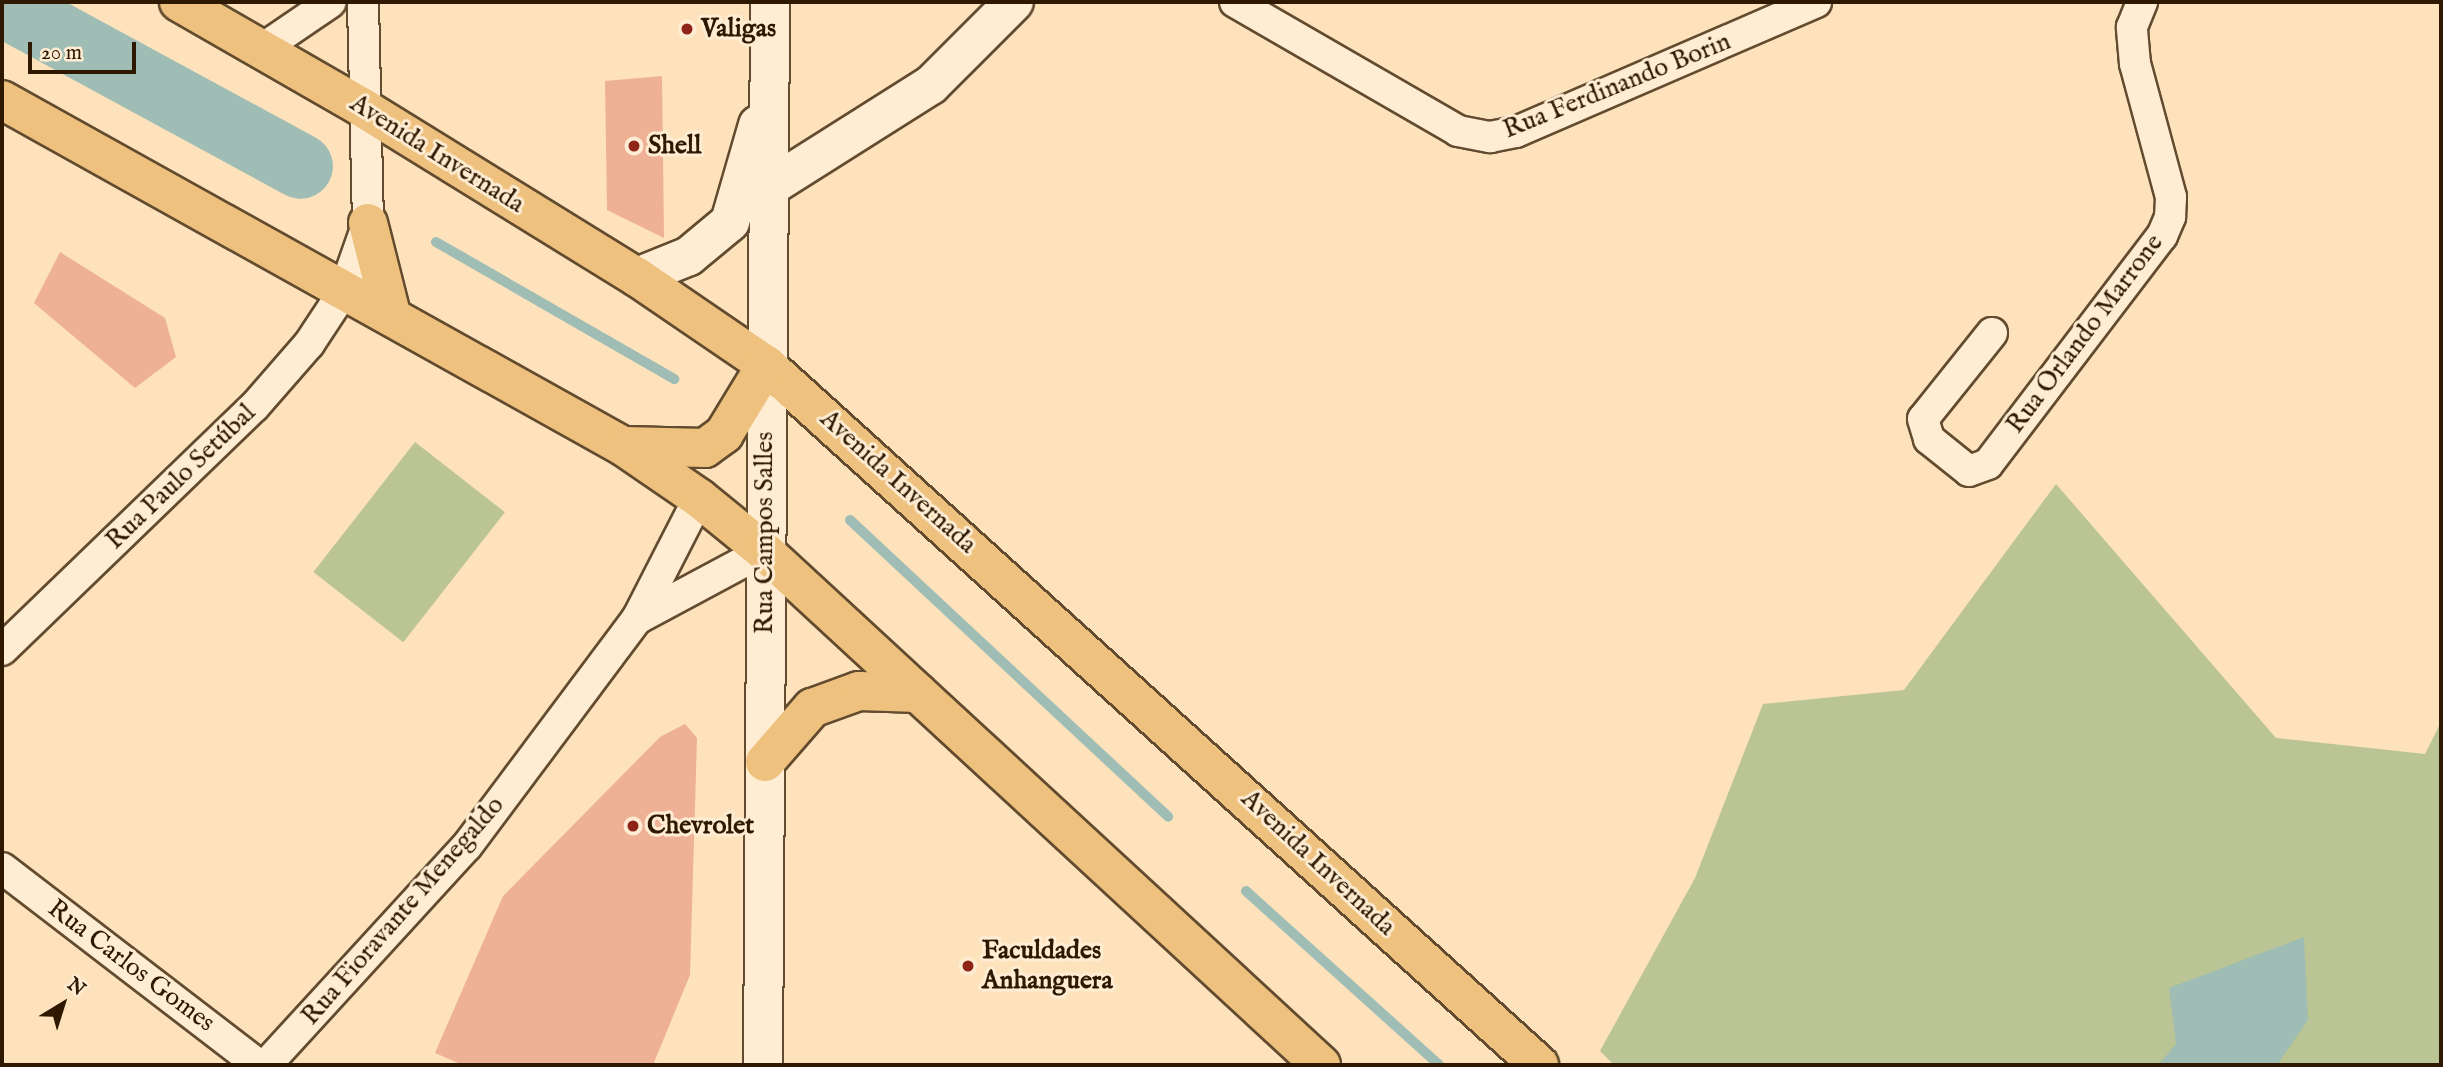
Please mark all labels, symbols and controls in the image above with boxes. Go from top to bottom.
place label: Valigas [701,13,776,45]
marker: Valigas [679,21,695,37]
street label: Rua Ferdinando Borin [1499,26,1735,146]
scale bar [32,28,140,72]
text: 20 m [41,40,82,67]
street label: Avenida Invernada [344,88,530,220]
place label: Shell [648,130,701,162]
marker: Shell [626,138,642,154]
street label: Rua Orlando Marrone [2000,228,2170,440]
street label: Rua Paulo Setúbal [100,398,262,556]
street label: Avenida Invernada [813,404,983,560]
street label: Rua Campos Salles [749,432,781,634]
street label: Avenida Invernada [1234,784,1402,942]
street label: Rua Fioravante Menegaldo [295,790,511,1032]
place label: Chevrolet [647,810,754,842]
marker: Chevrolet [625,818,641,834]
street label: Rua Carlos Gomes [41,893,221,1039]
place label: Faculdades Anhanguera [982,935,1113,996]
marker: Faculdades Anhanguera [960,958,976,974]
north arrow [28,969,98,1039]
text: N [62,973,90,1002]

